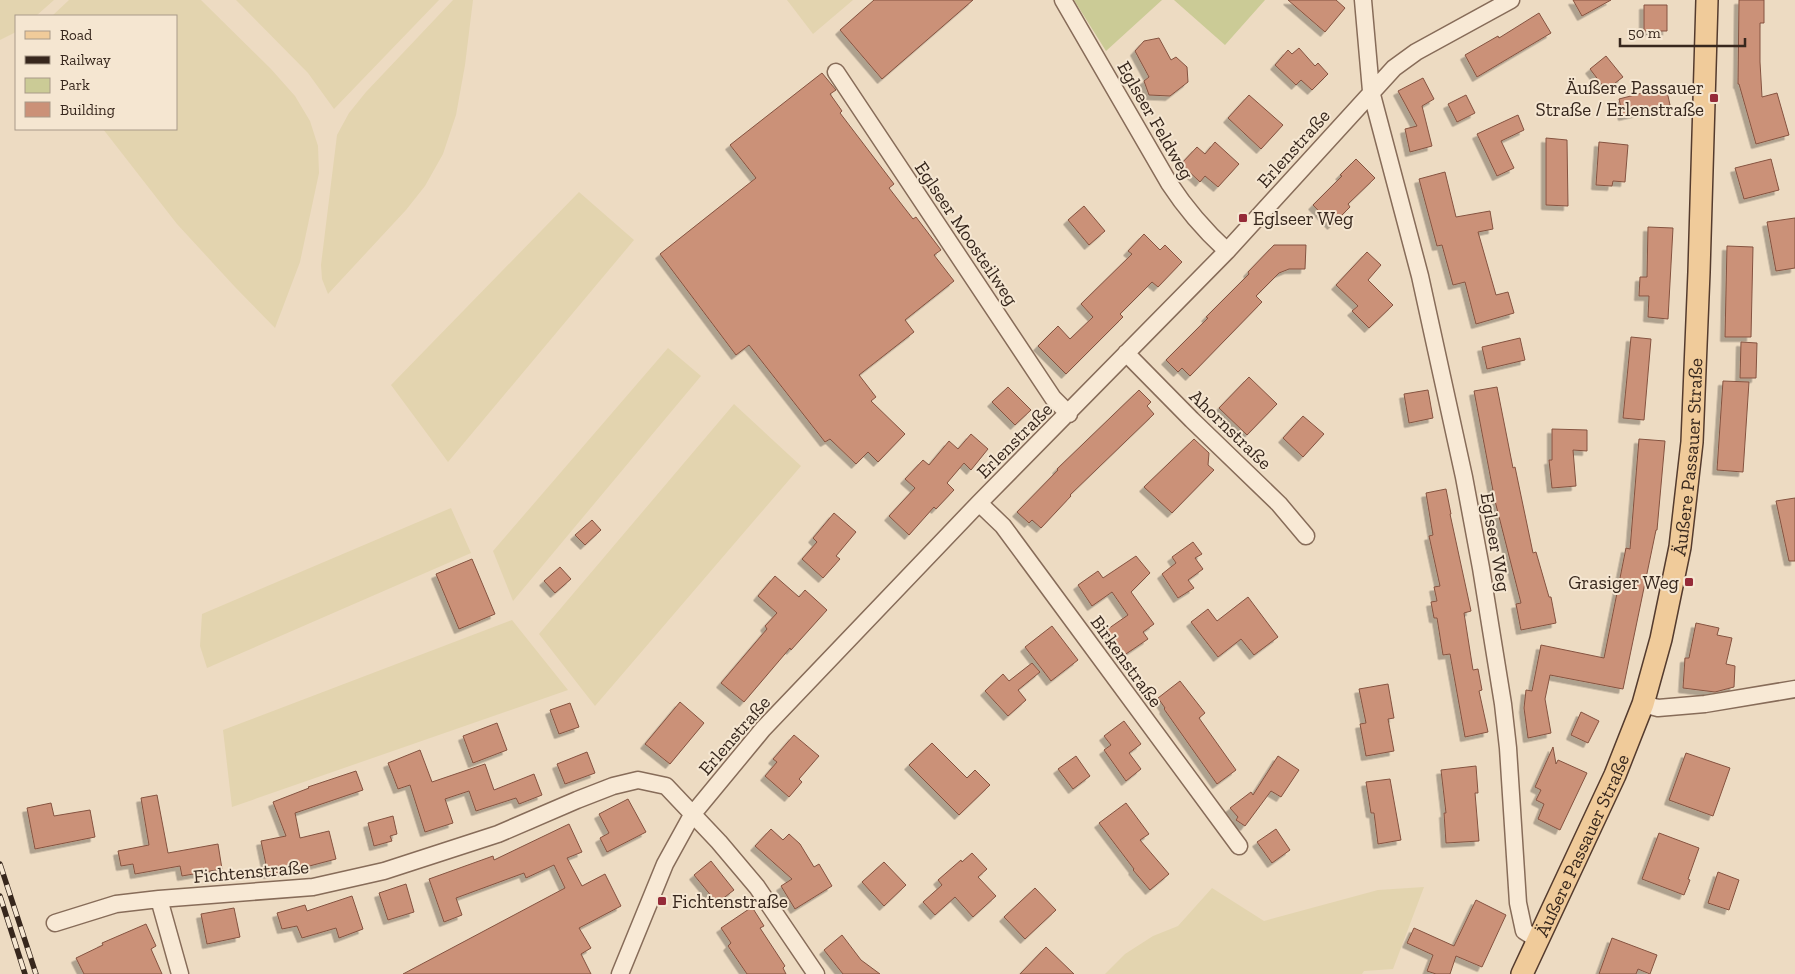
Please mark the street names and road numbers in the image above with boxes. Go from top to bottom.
street label: Eglseer Feldweg [1112,57,1199,184]
street label: Erlenstraße [1252,104,1335,192]
street label: Eglseer Moosteilweg [910,157,1024,310]
street label: Äußere Passauer Straße [1667,357,1707,558]
street label: Ahornstraße [1185,384,1277,474]
street label: Erlenstraße [972,398,1057,483]
street label: Eglseer Weg [1475,491,1516,594]
street label: Birkenstraße [1086,611,1168,712]
street label: Erlenstraße [694,691,775,780]
street label: Äußere Passauer Straße [1530,751,1634,940]
street label: Fichtenstraße [192,855,310,888]

